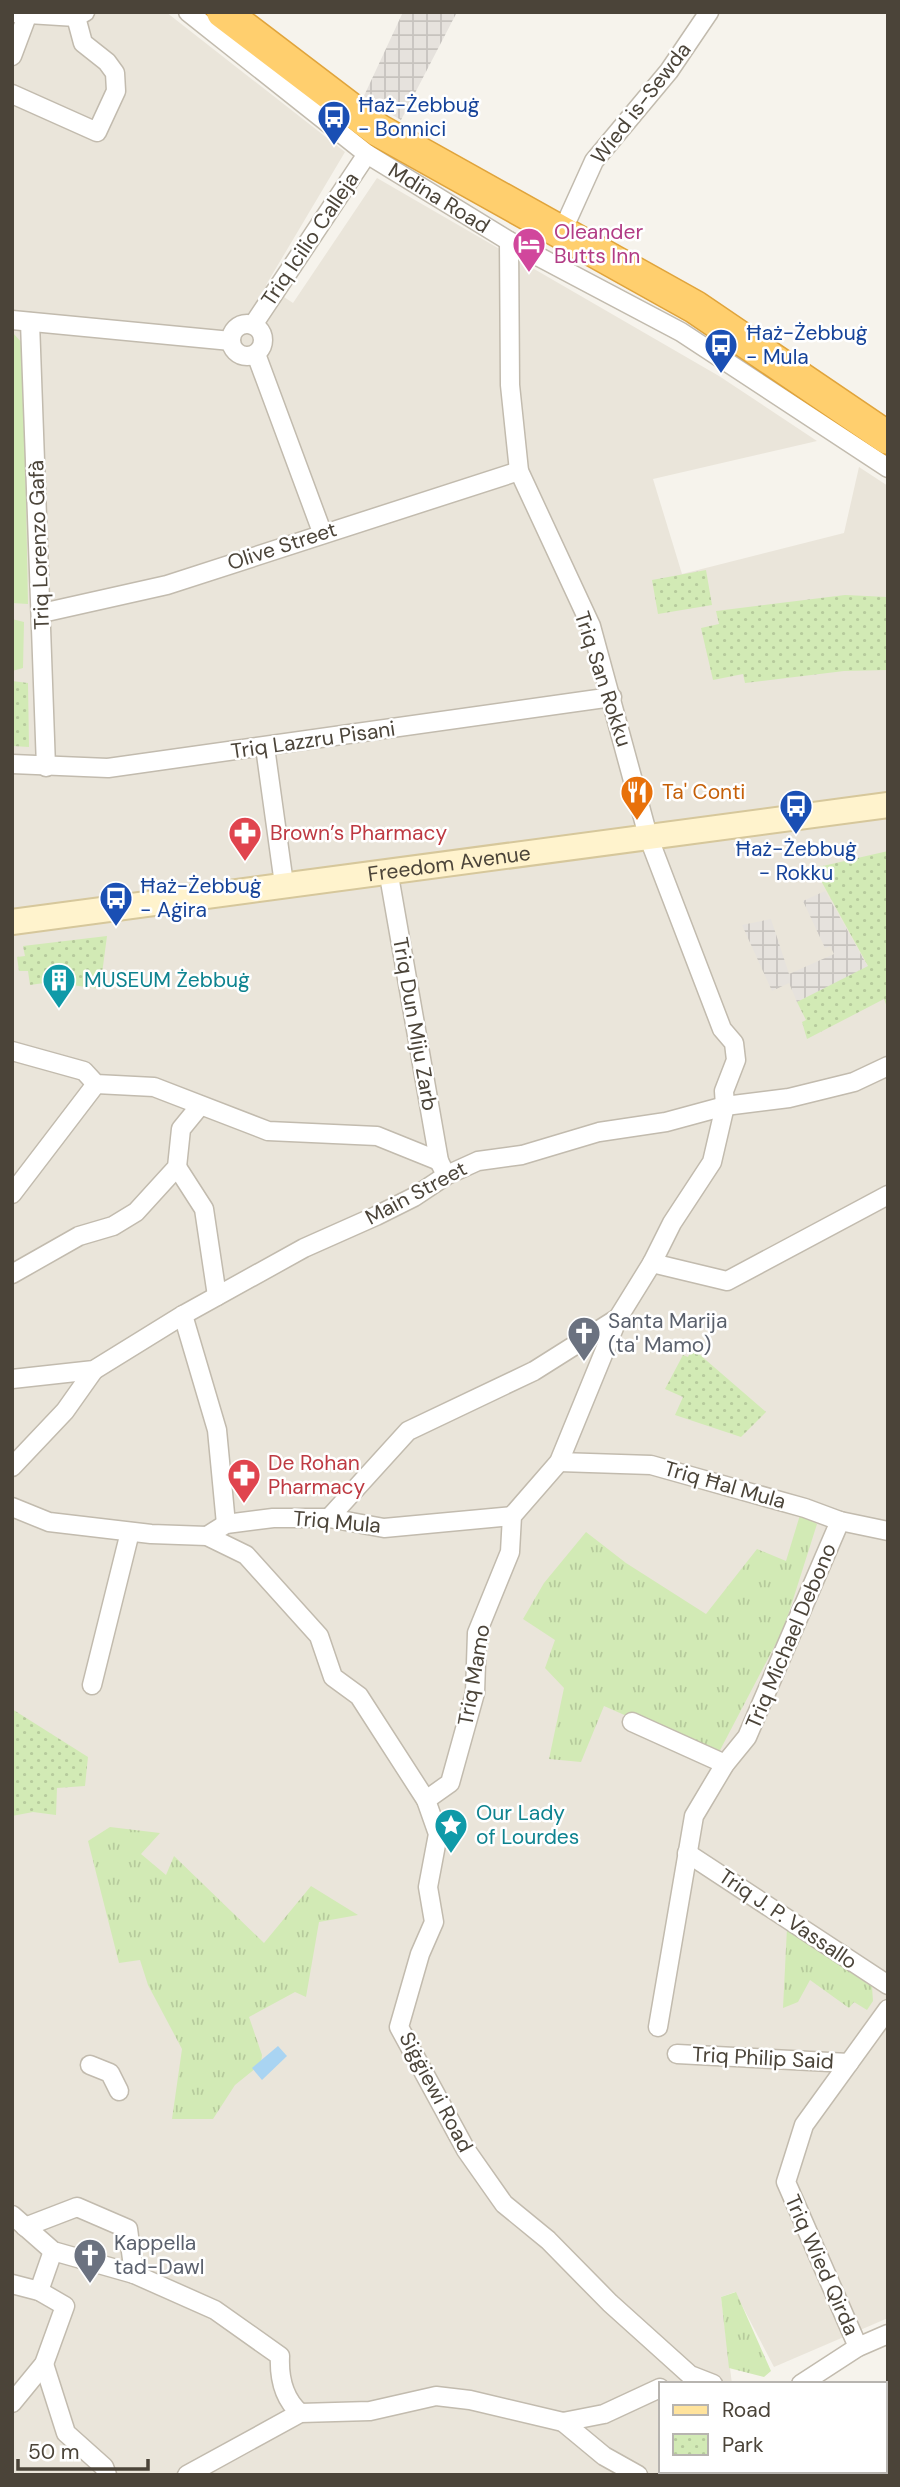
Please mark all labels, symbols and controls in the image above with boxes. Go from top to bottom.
street label: Wied is-Sewda [585,36,697,170]
place label: Ħaż-Żebbuġ - Bonnici [358,91,480,143]
bus stop icon: Ħaż-Żebbuġ - Bonnici [315,98,353,147]
street label: Mdina Road [383,156,495,240]
street label: Triq Icilio Calleja [255,166,365,312]
place label: Oleander Butts Inn [554,218,643,270]
hotel icon: Oleander Butts Inn [510,225,548,274]
place label: Ħaż-Żebbuġ - Mula [746,319,868,371]
bus stop icon: Ħaż-Żebbuġ - Mula [702,326,740,375]
street label: Triq Lorenzo Gafà [22,460,56,630]
street label: Olive Street [224,515,340,577]
street label: Triq San Rokku [568,608,638,750]
street label: Triq Lazzru Pisani [229,715,397,765]
restaurant icon: Ta' Conti [618,773,656,822]
place label: Ta' Conti [662,778,745,806]
bus stop icon: Ħaż-Żebbuġ - Rokku [777,787,815,836]
pharmacy icon: Brown’s Pharmacy [226,814,264,863]
place label: Brown’s Pharmacy [270,819,447,847]
place label: Ħaż-Żebbuġ - Rokku [735,835,857,887]
street label: Freedom Avenue [366,839,532,888]
place label: Ħaż-Żebbuġ - Aġira [140,872,262,924]
bus stop icon: Ħaż-Żebbuġ - Aġira [97,879,135,928]
street label: Triq Dun Miju Zarb [386,935,444,1113]
building icon: MUSEUM Żebbuġ [40,961,78,1010]
place label: MUSEUM Żebbuġ [84,966,250,994]
street label: Main Street [360,1155,472,1231]
place label: Santa Marija (ta' Mamo) [608,1307,727,1359]
church icon: Santa Marija (ta' Mamo) [565,1314,603,1363]
place label: De Rohan Pharmacy [268,1449,366,1501]
street label: Triq Ħal Mula [661,1454,789,1516]
pharmacy icon: De Rohan Pharmacy [225,1456,263,1505]
street label: Triq Mula [292,1504,382,1540]
street label: Triq Michael Debono [739,1539,843,1733]
street label: Triq Mamo [451,1622,497,1728]
place label: Our Lady of Lourdes [476,1799,579,1851]
place icon: Our Lady of Lourdes [432,1806,470,1855]
street label: Triq J. P. Vassallo [713,1862,863,1976]
street label: Siġġiewi Road [392,2027,480,2157]
street label: Triq Philip Said [692,2040,834,2076]
street label: Triq Wied Qirda [778,2190,866,2340]
place label: Kappella tad-Dawl [114,2229,205,2281]
church icon: Kappella tad-Dawl [71,2236,109,2285]
legend [659,2382,886,2473]
text: Road [722,2396,771,2424]
scale bar [18,2428,147,2472]
text: Park [722,2431,764,2459]
text: 50 m [28,2438,79,2466]

